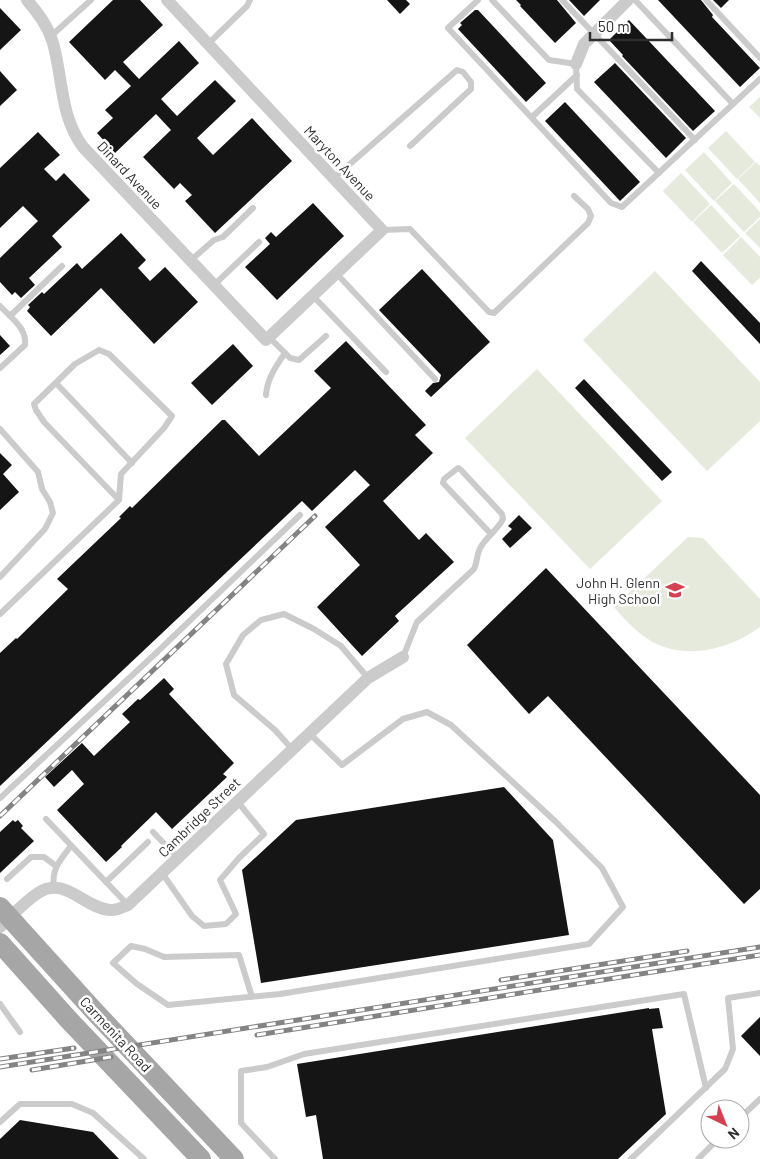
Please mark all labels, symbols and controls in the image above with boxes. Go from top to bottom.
scale bar [590,10,672,42]
text: 50 m [598,17,630,35]
street label: Maryton Avenue [301,122,379,204]
street label: Dinard Avenue [94,137,166,213]
place label: John H. Glenn High School [576,574,660,607]
school or university icon: John H. Glenn High School [664,579,686,601]
street label: Cambridge Street [155,774,243,860]
street label: Carmenita Road [77,993,155,1075]
north arrow [700,1099,750,1149]
text: N [725,1124,743,1143]

